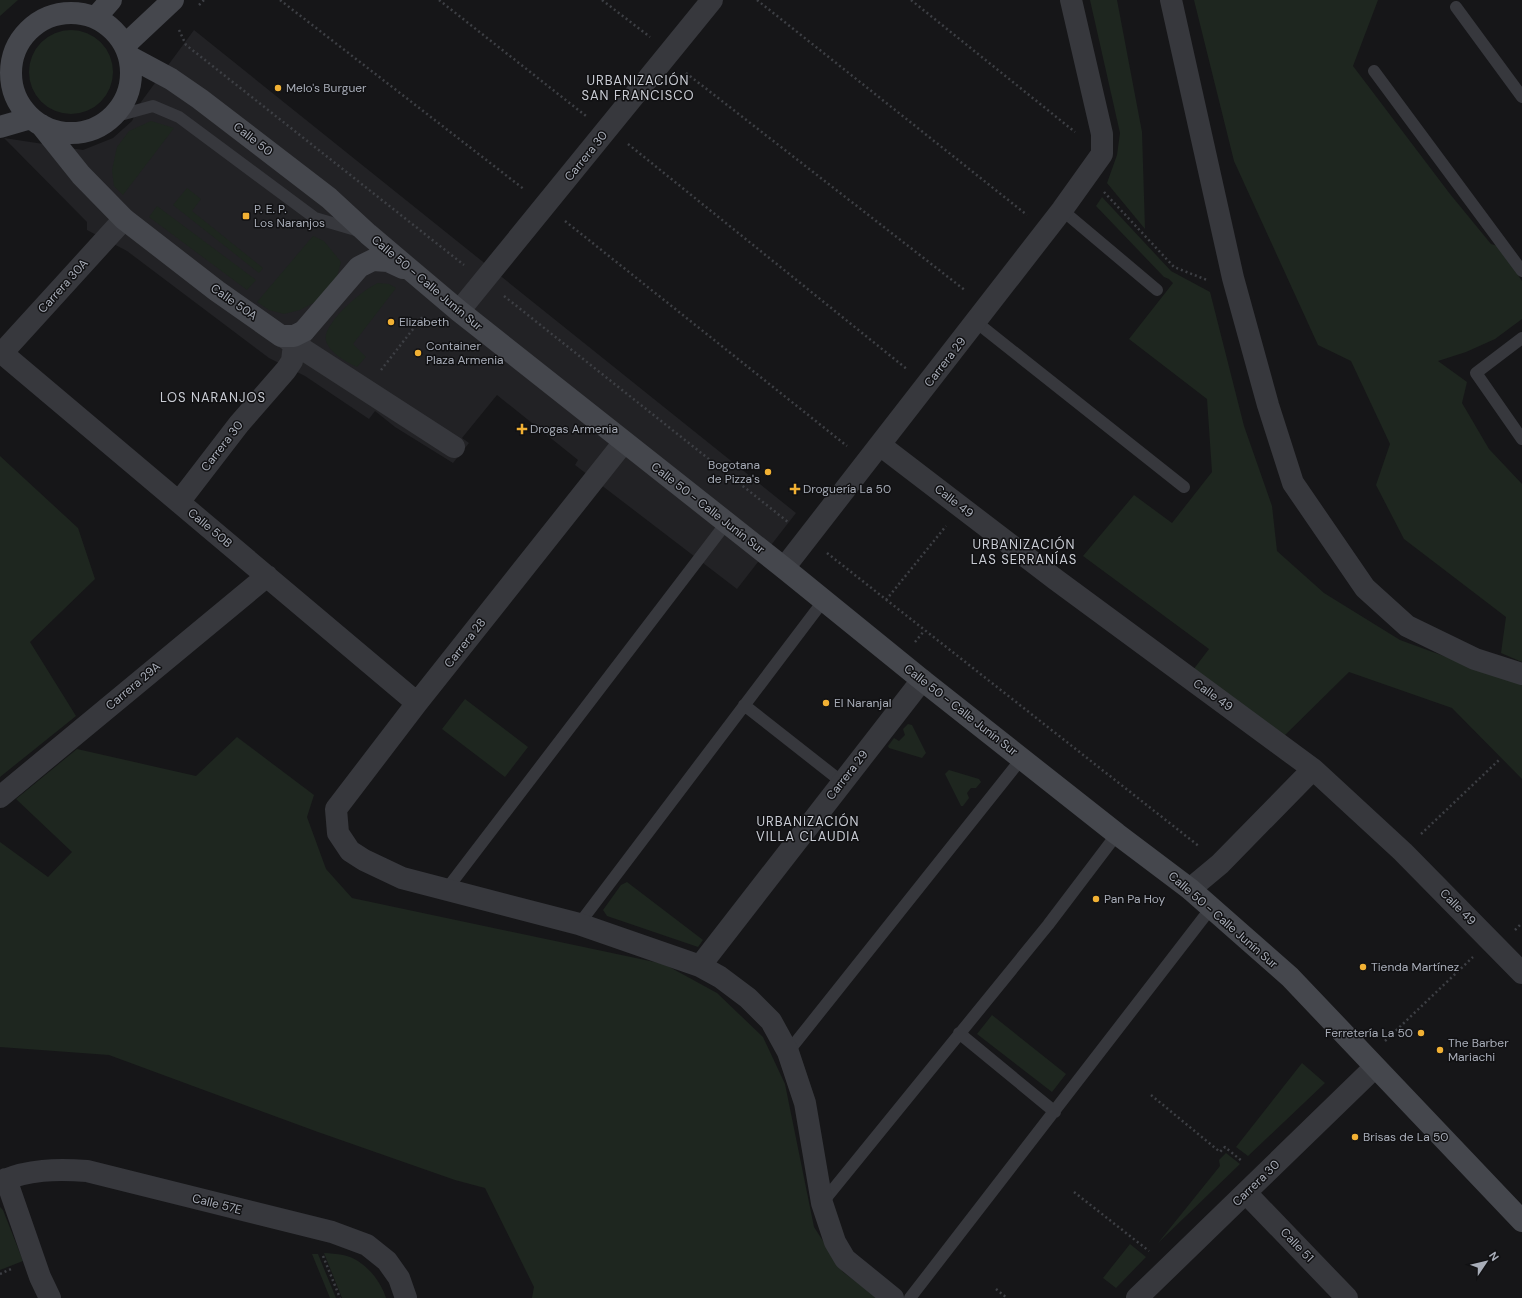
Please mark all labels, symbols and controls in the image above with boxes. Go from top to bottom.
district label: URBANIZACIÓN SAN FRANCISCO [581,72,695,104]
place label: Melo's Burguer [286,80,367,96]
marker: Melo's Burguer [273,83,283,93]
street label: Calle 50 [230,119,276,159]
street label: Carrera 30 [561,128,611,184]
place label: P. E. P. Los Naranjos [254,201,325,231]
marker: P. E. P. Los Naranjos [241,211,251,221]
street label: Calle 50 - Calle Junín Sur [368,232,486,335]
street label: Carrera 30A [34,256,92,316]
street label: Calle 50A [207,280,261,324]
place label: Elizabeth [399,314,449,330]
marker: Elizabeth [386,317,396,327]
street label: Carrera 29 [921,334,969,390]
place label: Container Plaza Armenia [426,338,504,368]
marker: Container Plaza Armenia [413,348,423,358]
district label: LOS NARANJOS [160,389,266,406]
street label: Carrera 30 [197,417,247,475]
place label: Drogas Armenia [530,421,618,437]
marker: Drogas Armenia [517,424,527,434]
place label: Bogotana de Pizza's [707,457,760,487]
street label: Calle 50 - Calle Junín Sur [648,459,769,558]
marker: Bogotana de Pizza's [763,467,773,477]
place label: Droguería La 50 [803,481,891,497]
street label: Calle 49 [931,481,977,521]
marker: Droguería La 50 [790,484,800,494]
street label: Calle 50B [184,505,236,551]
district label: URBANIZACIÓN LAS SERRANÍAS [971,536,1077,568]
street label: Carrera 28 [441,615,489,671]
street label: Carrera 29A [102,658,164,713]
street label: Calle 50 - Calle Junín Sur [901,661,1022,760]
street label: Calle 49 [1190,675,1236,715]
place label: El Naranjal [834,695,891,711]
marker: El Naranjal [821,698,831,708]
street label: Carrera 29 [823,747,871,803]
district label: URBANIZACIÓN VILLA CLAUDIA [756,813,860,845]
street label: Calle 50 - Calle Junín Sur [1165,868,1282,972]
street label: Calle 49 [1436,885,1480,929]
place label: Pan Pa Hoy [1104,891,1166,907]
marker: Pan Pa Hoy [1091,894,1101,904]
place label: Tienda Martínez [1371,959,1459,975]
marker: Tienda Martínez [1358,962,1368,972]
place label: Ferretería La 50 [1325,1025,1413,1041]
marker: Ferretería La 50 [1416,1028,1426,1038]
place label: The Barber Mariachi [1448,1035,1509,1065]
marker: The Barber Mariachi [1435,1045,1445,1055]
place label: Brisas de La 50 [1363,1129,1448,1145]
marker: Brisas de La 50 [1350,1132,1360,1142]
street label: Carrera 30 [1229,1156,1283,1210]
street label: Calle 57E [190,1190,244,1218]
street label: Calle 51 [1277,1224,1317,1266]
north arrow [1466,1242,1506,1282]
text: N [1486,1249,1502,1264]

